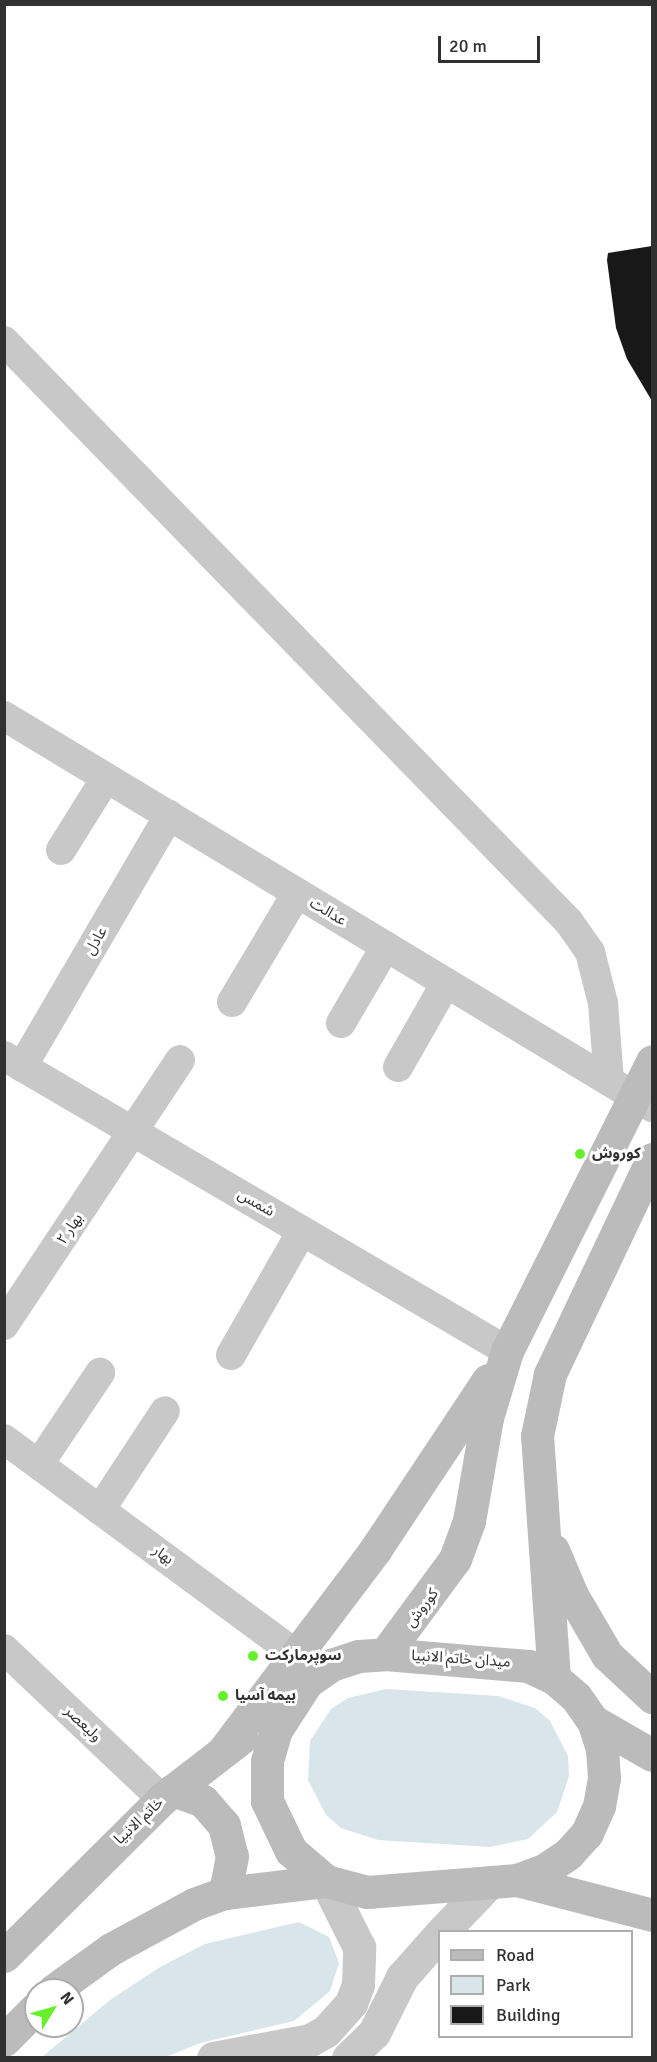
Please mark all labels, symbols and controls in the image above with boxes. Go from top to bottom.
scale bar [441,24,543,62]
text: 20 m [449,35,487,57]
street label: عدالت [306,894,350,930]
street label: عادل [81,924,111,958]
place label: کوروش [592,1145,641,1163]
marker: کوروش [573,1147,587,1161]
street label: شمس [234,1185,278,1221]
street label: بهار ۲ [53,1210,87,1248]
street label: بهار [149,1541,177,1569]
street label: کوروش [402,1585,442,1631]
place label: سوپرمارکت [265,1647,342,1665]
street label: میدان خاتم الانبیا [411,1647,511,1671]
marker: سوپرمارکت [246,1649,260,1663]
place label: بیمه آسیا [235,1687,296,1705]
marker: بیمه آسیا [216,1689,230,1703]
street label: ولیعصر [61,1702,105,1746]
street label: خاتم الانبیا [111,1794,167,1848]
legend [438,1930,633,2038]
text: Road [496,1944,535,1966]
text: Park [496,1974,531,1996]
north arrow [24,1978,84,2038]
text: N [55,1988,78,2009]
text: Building [496,2004,560,2026]

